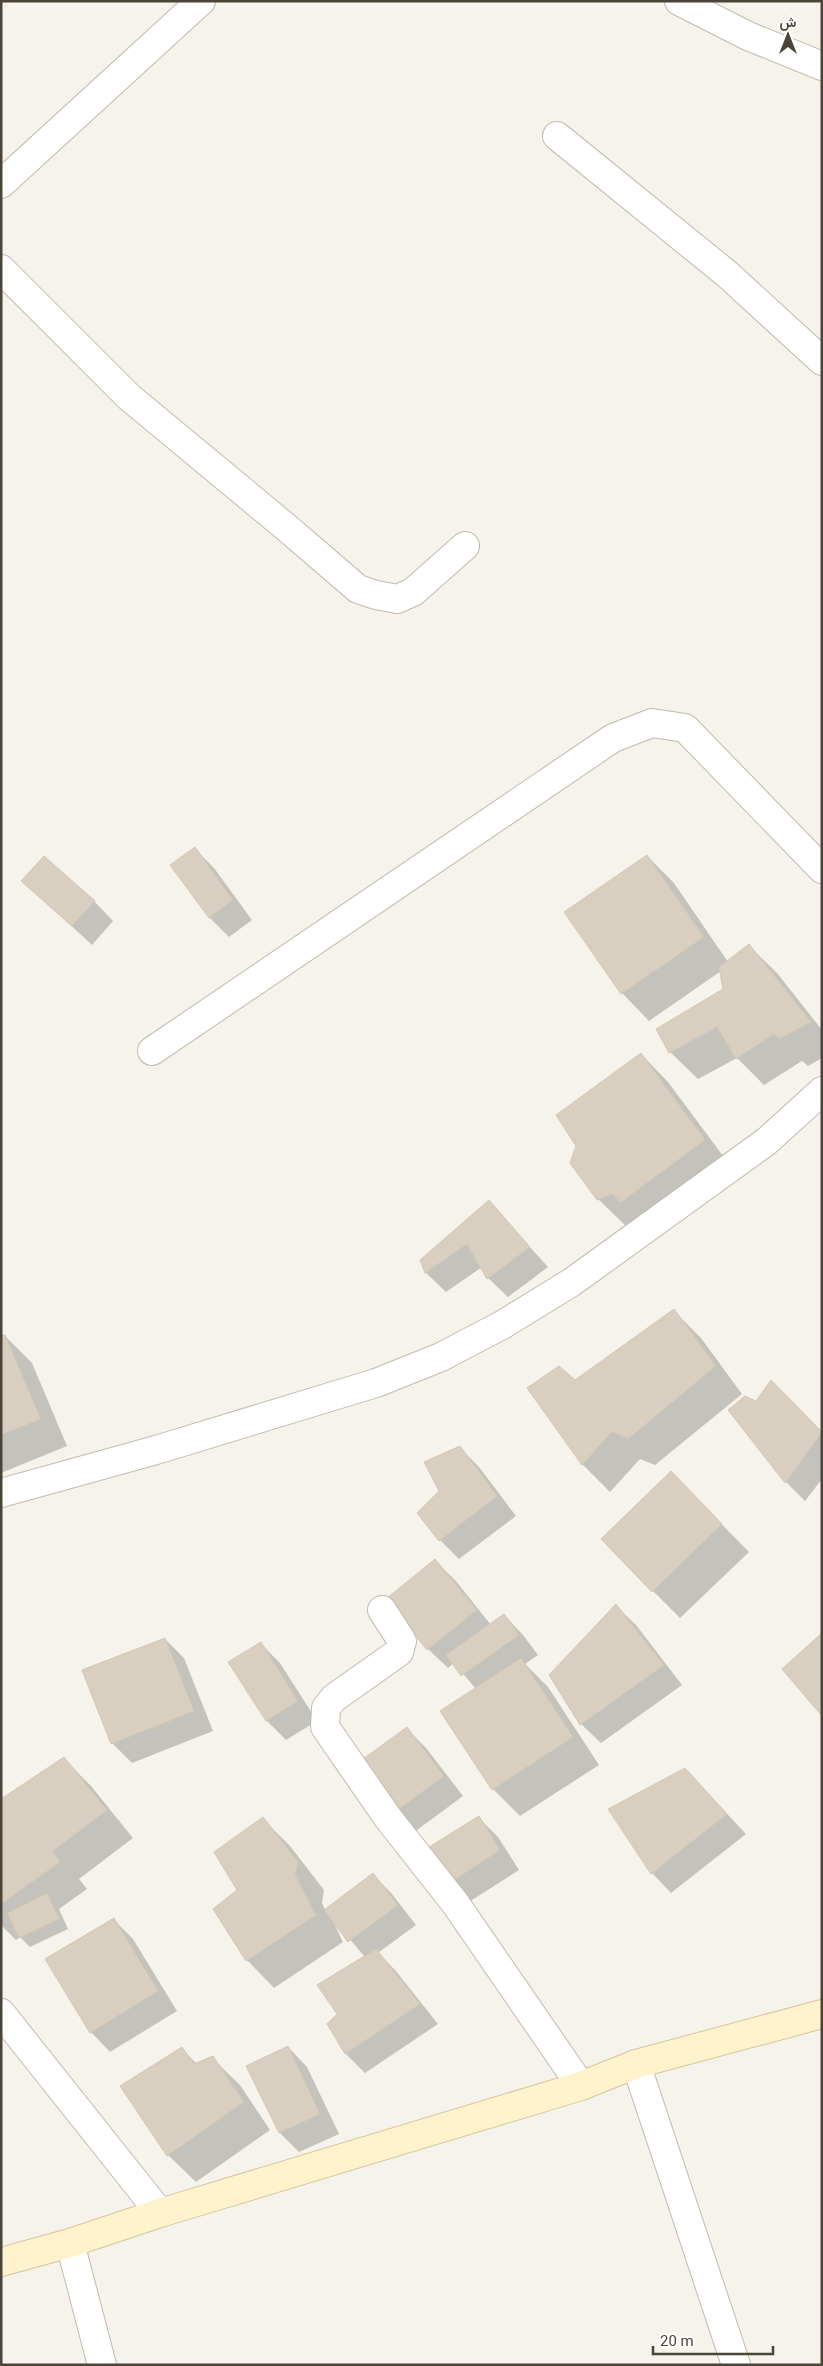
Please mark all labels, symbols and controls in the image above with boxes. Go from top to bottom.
north arrow [763,10,813,60]
text: ش [780,14,797,31]
scale bar [653,2324,773,2356]
text: 20 m [660,2332,694,2350]

